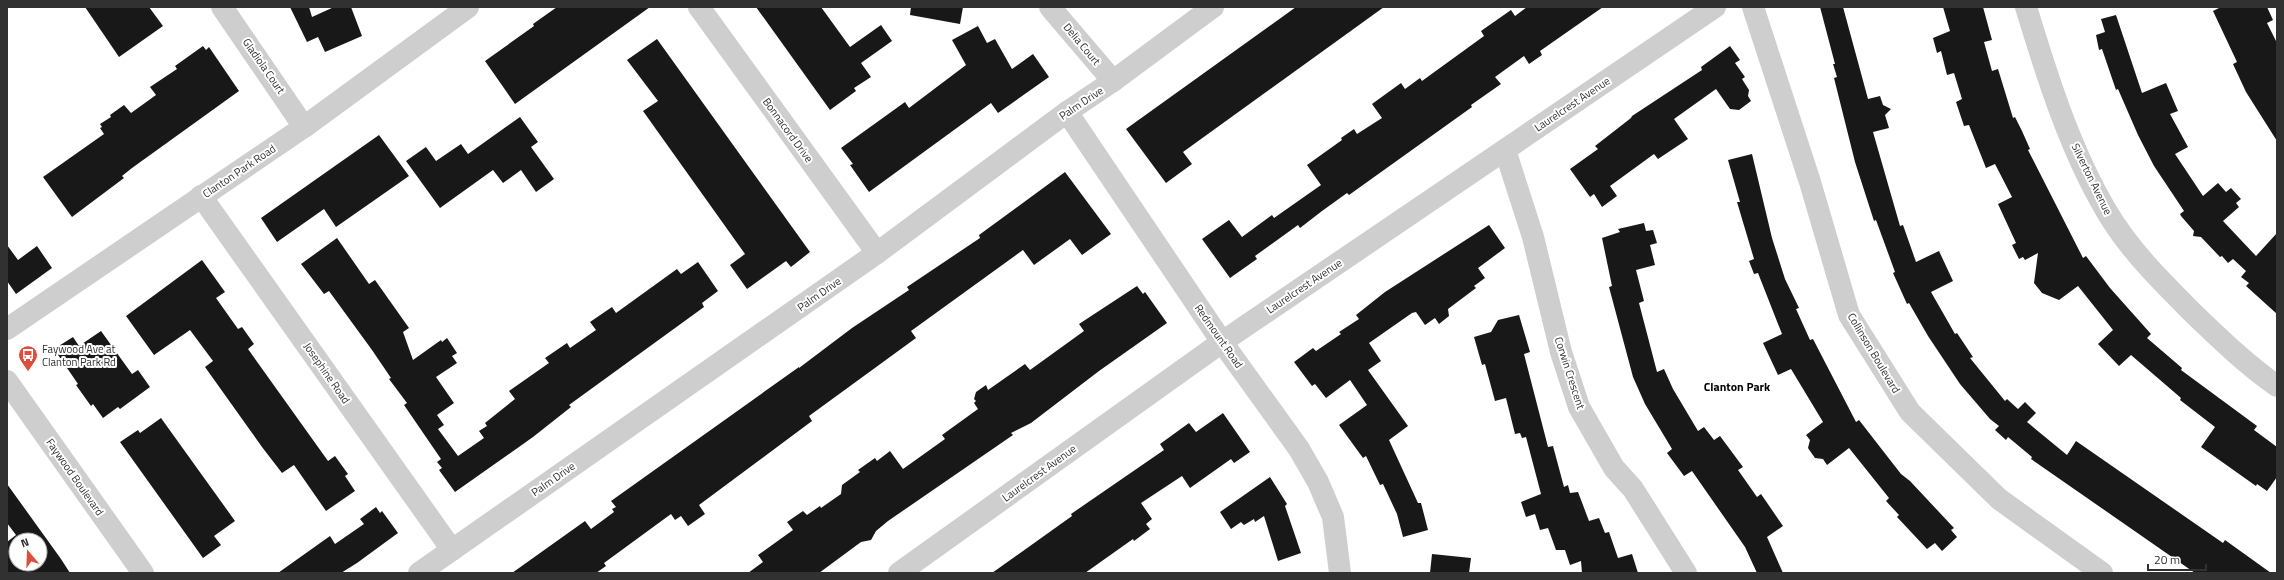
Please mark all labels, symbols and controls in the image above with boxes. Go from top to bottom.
street label: Delia Court [1060,19,1105,69]
street label: Gladiola Court [239,35,289,97]
street label: Laurelcrest Avenue [1531,72,1613,135]
street label: Palm Drive [1056,82,1107,124]
street label: Bonnacord Drive [759,94,817,166]
street label: Clanton Park Road [199,140,279,201]
street label: Silverton Avenue [2068,140,2116,218]
street label: Laurelcrest Avenue [1263,254,1345,317]
street label: Palm Drive [794,273,845,315]
street label: Redmount Road [1191,301,1247,371]
street label: Collinson Boulevard [1844,310,1904,396]
street label: Corwin Crescent [1551,335,1589,411]
street label: Josephine Road [300,339,354,407]
place label: Faywood Ave at Clanton Park Rd [42,341,116,370]
bus stop icon: Faywood Ave at Clanton Park Rd [17,344,39,372]
district label: Clanton Park [1704,377,1771,396]
street label: Faywood Boulevard [42,435,108,519]
street label: Laurelcrest Avenue [999,440,1080,505]
street label: Palm Drive [528,458,579,500]
north arrow [8,532,48,572]
text: N [19,534,31,551]
scale bar [2148,546,2206,572]
text: 20 m [2154,550,2180,569]

